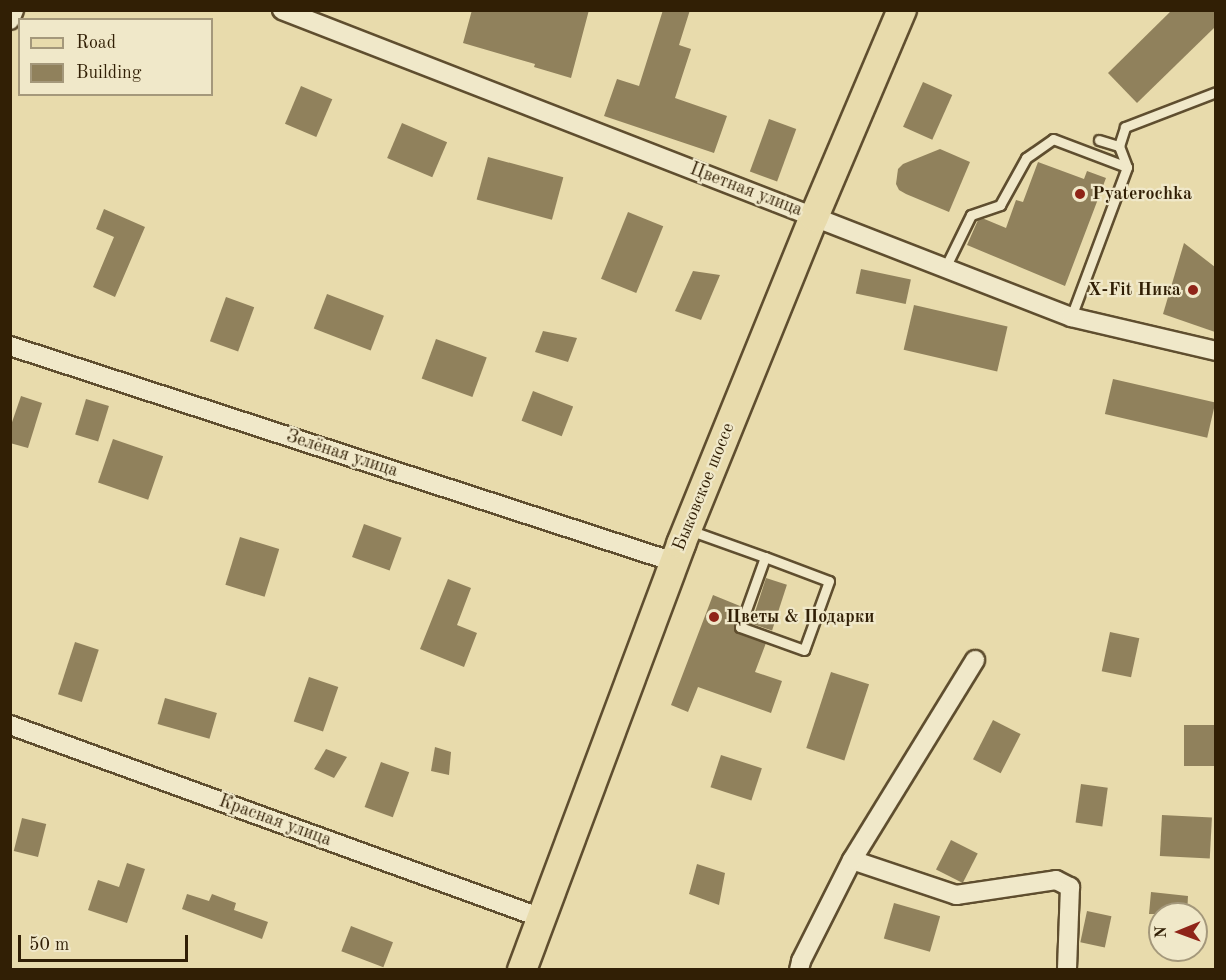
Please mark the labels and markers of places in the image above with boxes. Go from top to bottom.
place label: Pyaterochka [1092,183,1192,205]
marker: Pyaterochka [1073,187,1087,201]
place label: X-Fit Ника [1088,279,1181,301]
marker: X-Fit Ника [1186,283,1200,297]
place label: Цветы & Подарки [726,606,875,628]
marker: Цветы & Подарки [707,610,721,624]

